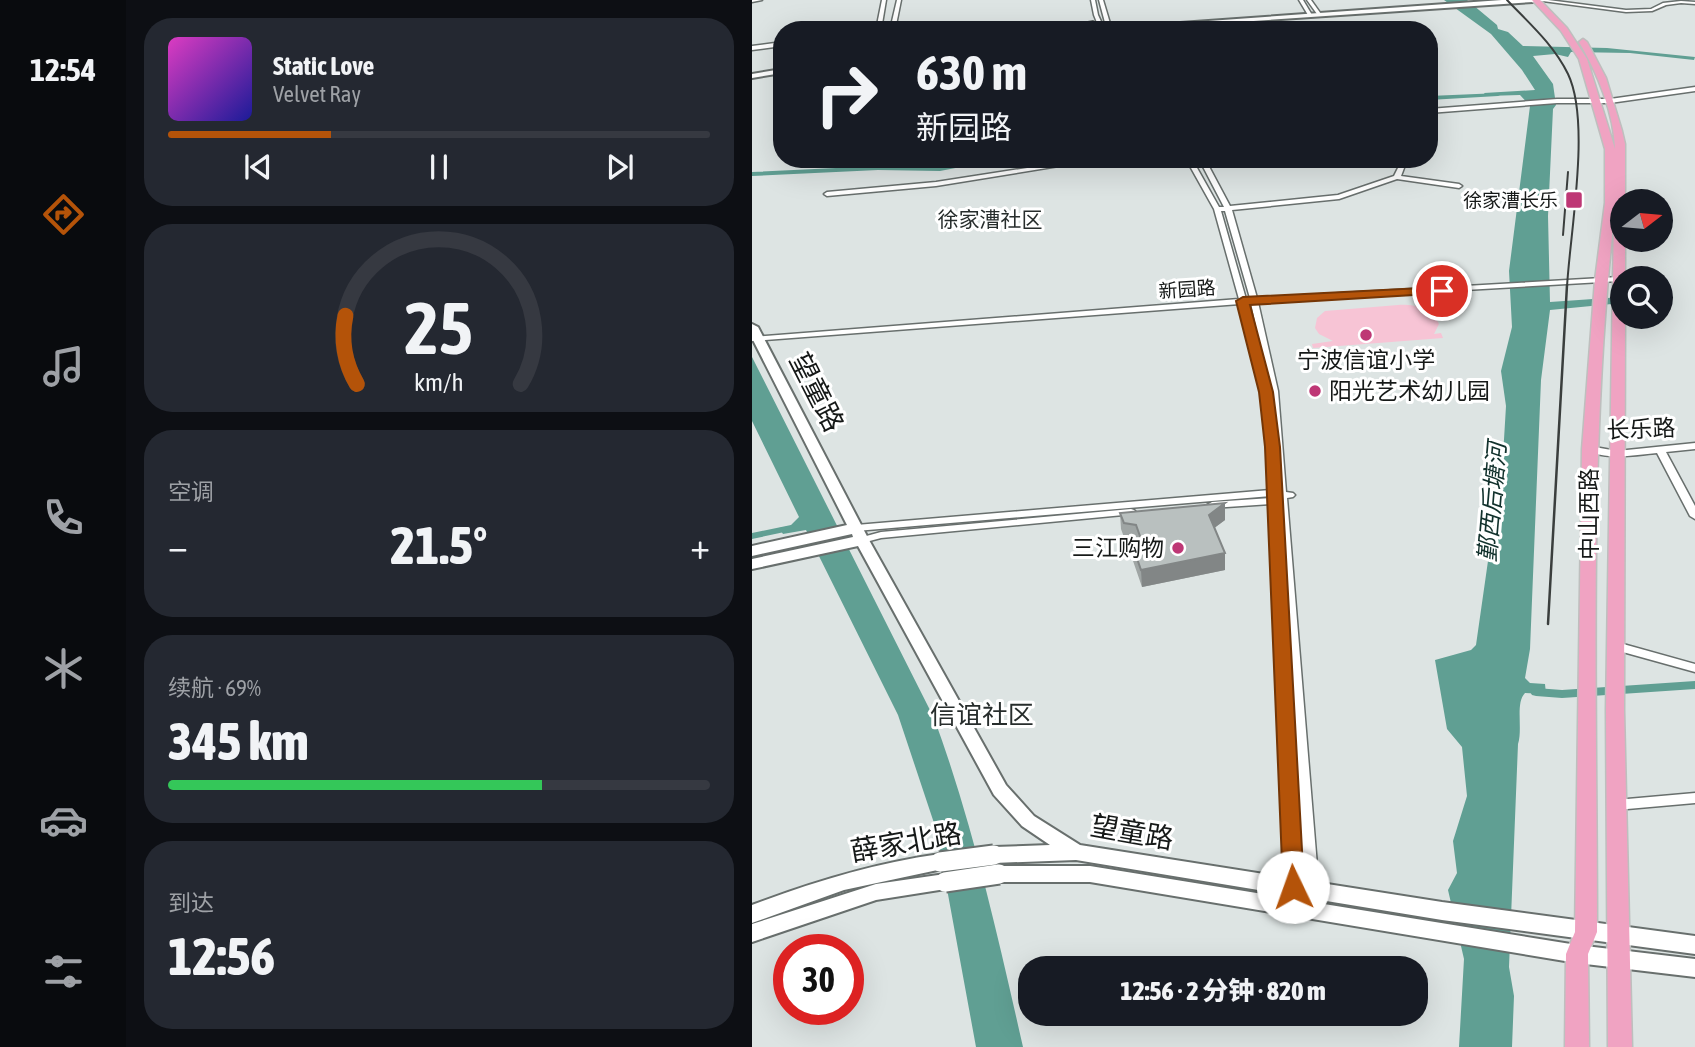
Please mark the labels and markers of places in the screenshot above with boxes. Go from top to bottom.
place label: 徐家漕长乐 [1463,189,1558,211]
marker: 徐家漕长乐 [1564,190,1584,210]
pin [1412,261,1472,321]
marker: 宁波信谊小学 [1358,327,1374,343]
place label: 宁波信谊小学 [1297,347,1435,373]
place label: 阳光艺术幼儿园 [1329,378,1490,404]
marker: 阳光艺术幼儿园 [1307,383,1323,399]
place label: 三江购物 [1072,535,1164,561]
marker: 三江购物 [1170,540,1186,556]

